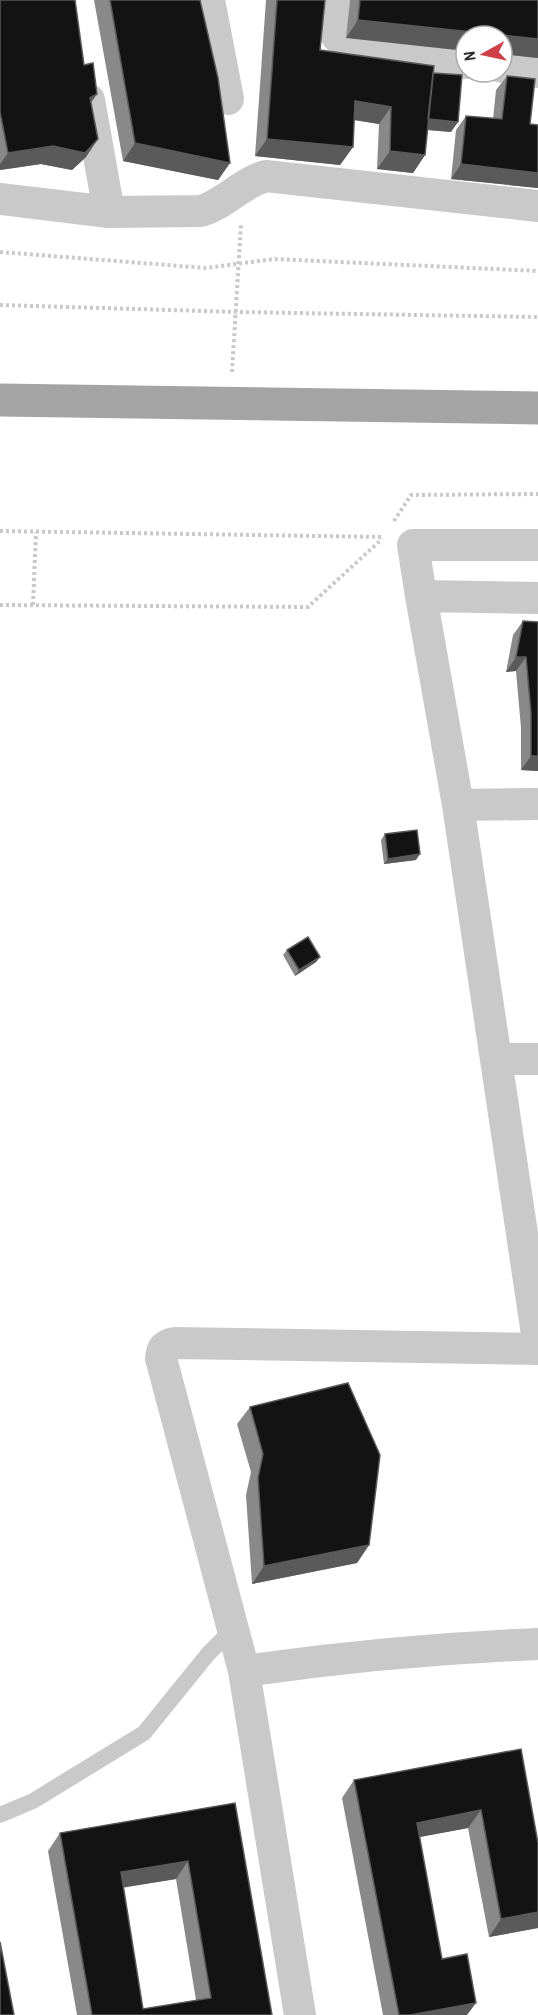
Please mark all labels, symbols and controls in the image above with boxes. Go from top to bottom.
north arrow [454,24,514,84]
text: N [458,50,481,62]

